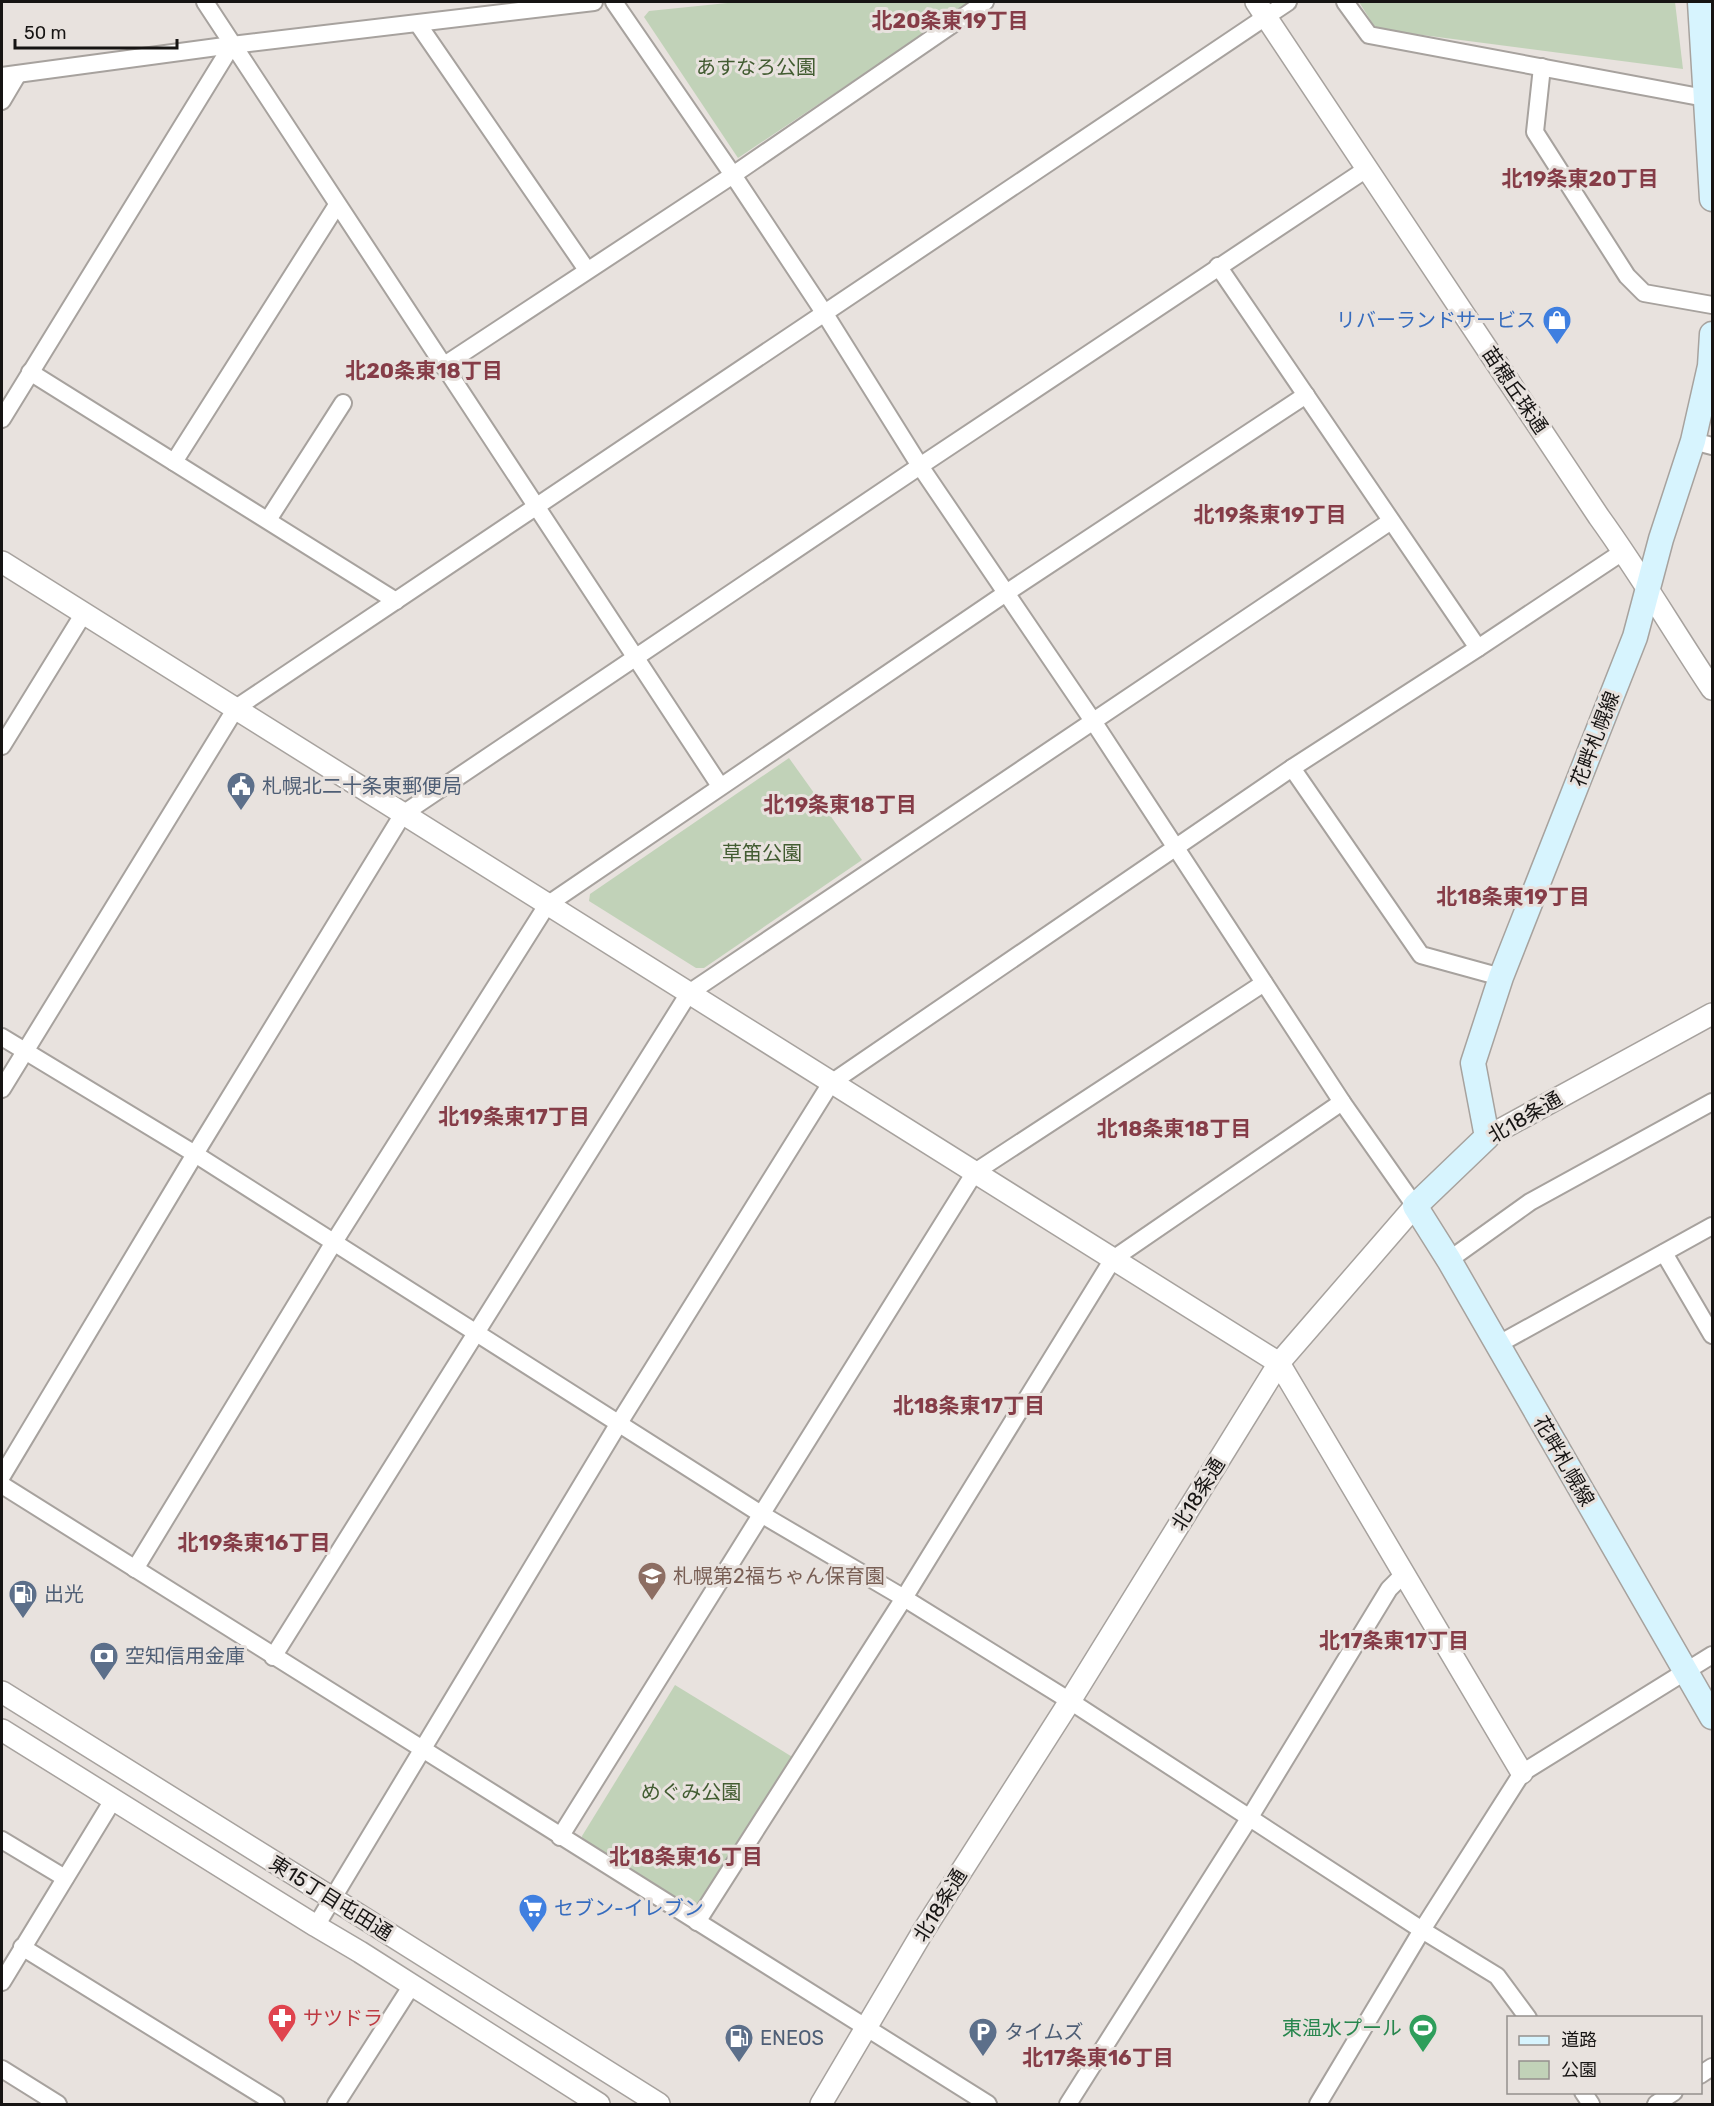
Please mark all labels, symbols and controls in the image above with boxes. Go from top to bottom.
district label: 北20条東19丁目 [872,8,1028,33]
scale bar [15,12,177,50]
text: 50 m [24,22,67,44]
park label: あすなろ公園 [696,55,816,79]
district label: 北19条東20丁目 [1502,166,1658,191]
shop icon: リバーランドサービス [1541,304,1573,346]
place label: リバーランドサービス [1336,308,1536,332]
street label: 苗穂丘珠通 [1477,342,1553,438]
district label: 北20条東18丁目 [345,358,503,383]
district label: 北19条東19丁目 [1194,502,1346,527]
street label: 花畔札幌線 [1566,688,1624,790]
public building icon: 札幌北二十条東郵便局 [225,770,257,812]
place label: 札幌北二十条東郵便局 [262,774,462,798]
district label: 北19条東18丁目 [763,792,917,817]
park label: 草笛公園 [722,841,802,865]
district label: 北18条東19丁目 [1436,884,1590,909]
street label: 北18条通 [1484,1086,1566,1148]
district label: 北19条東17丁目 [438,1104,590,1129]
district label: 北18条東18丁目 [1097,1116,1251,1141]
district label: 北18条東17丁目 [893,1393,1045,1418]
street label: 花畔札幌線 [1529,1412,1599,1510]
street label: 北18条通 [1166,1453,1230,1535]
district label: 北19条東16丁目 [177,1530,331,1555]
school or university icon: 札幌第2福ちゃん保育園 [636,1560,668,1602]
place label: 札幌第2福ちゃん保育園 [673,1564,885,1588]
fuel station icon: 出光 [7,1578,39,1620]
place label: 出光 [44,1582,84,1606]
district label: 北17条東17丁目 [1319,1628,1469,1653]
bank icon: 空知信用金庫 [88,1640,120,1682]
place label: 空知信用金庫 [125,1644,245,1668]
park label: めぐみ公園 [641,1780,741,1804]
district label: 北18条東16丁目 [609,1844,763,1869]
street label: 東15丁目屯田通 [265,1851,397,1945]
street label: 北18条通 [908,1864,972,1946]
supermarket icon: セブン-イレブン [517,1892,549,1934]
place label: セブン-イレブン [554,1896,704,1920]
pharmacy icon: サツドラ [266,2002,298,2044]
place label: サツドラ [303,2006,383,2030]
sports icon: 東温水プール [1407,2012,1439,2054]
parking icon: タイムズ [967,2016,999,2058]
place label: 東温水プール [1282,2016,1402,2040]
legend [1507,2016,1702,2094]
place label: タイムズ [1004,2020,1084,2044]
fuel station icon: ENEOS [723,2022,755,2064]
place label: ENEOS [760,2026,824,2050]
text: 道路 [1561,2029,1597,2051]
district label: 北17条東16丁目 [1022,2045,1174,2070]
text: 公園 [1561,2059,1597,2081]

